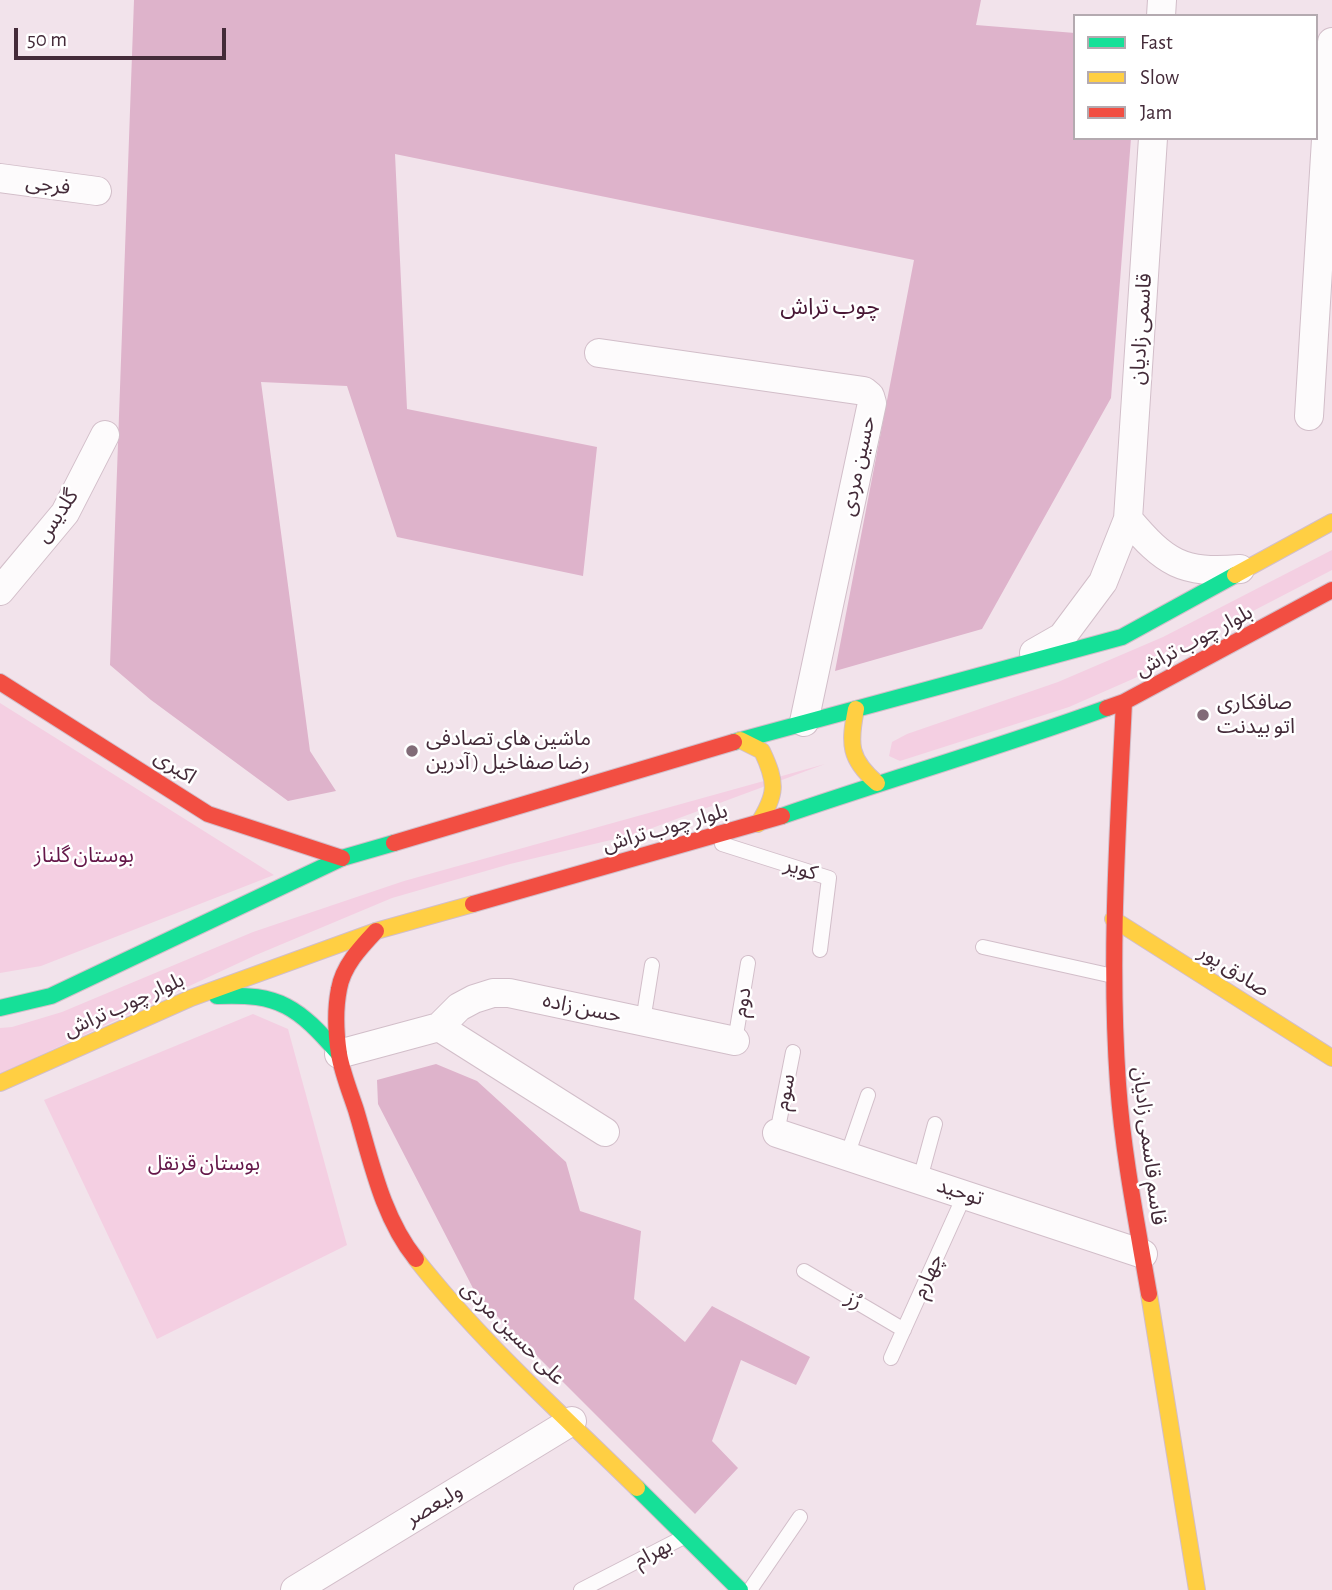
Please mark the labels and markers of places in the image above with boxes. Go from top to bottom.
place label: صافکاری اتو بیدنت [1217,690,1295,740]
marker: صافکاری اتو بیدنت [1195,707,1211,723]
place label: ماشین های تصادفی رضا صفاخیل ( آدرین [426,726,591,776]
marker: ماشین های تصادفی رضا صفاخیل ( آدرین [404,743,420,759]

